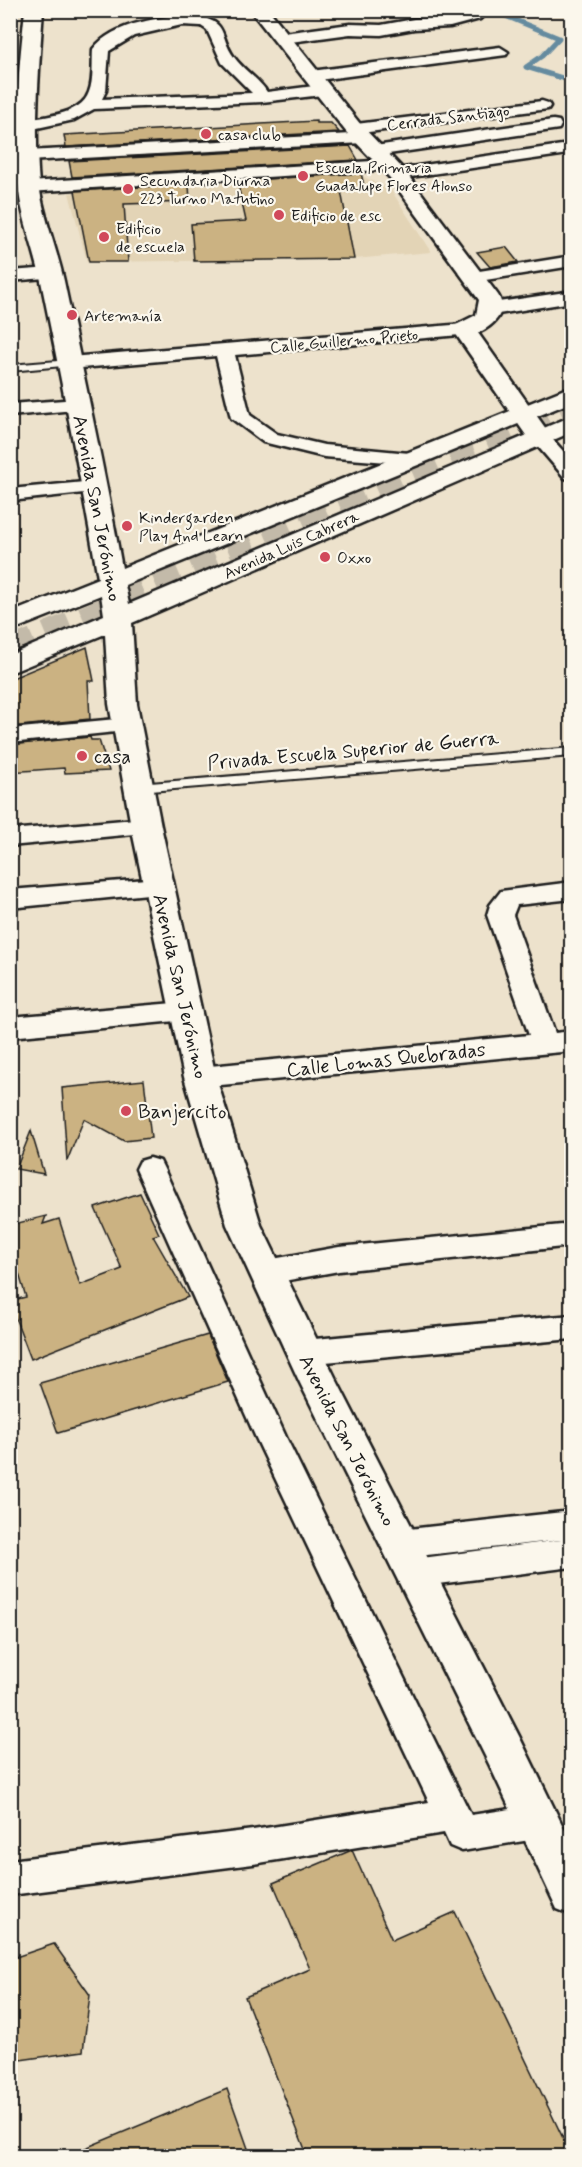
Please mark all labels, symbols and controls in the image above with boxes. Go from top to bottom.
street label: Cerrada Santiago [386,101,511,136]
place label: casa club [218,125,281,146]
marker: casa club [199,127,213,141]
place label: Escuela Primaria Guadalupe Flores Alonso [315,158,472,197]
marker: Escuela Primaria Guadalupe Flores Alonso [296,169,310,183]
place label: Secundaria Diurna 223 Turno Matutino [140,171,275,210]
marker: Secundaria Diurna 223 Turno Matutino [121,182,135,196]
place label: Edificio de esc [291,206,382,227]
marker: Edificio de esc [272,208,286,222]
place label: Edificio de escuela [116,219,185,258]
marker: Edificio de escuela [97,230,111,244]
place label: Artemanía [84,306,162,327]
marker: Artemanía [65,308,79,322]
street label: Calle Guillermo Prieto [269,325,419,358]
street label: Avenida San Jerónimo [65,413,128,604]
street label: Avenida Luis Cabrera [221,506,363,585]
place label: Kindergarden Play And Learn [139,508,244,547]
marker: Kindergarden Play And Learn [120,519,134,533]
place label: Oxxo [337,548,371,569]
marker: Oxxo [318,550,332,564]
street label: Privada Escuela Superior de Guerra [206,725,501,778]
place label: casa [94,744,131,771]
marker: casa [75,749,89,763]
street label: Avenida San Jerónimo [145,891,214,1081]
street label: Calle Lomas Quebradas [285,1037,487,1084]
place label: Banjercito [138,1099,226,1126]
marker: Banjercito [119,1104,133,1118]
street label: Avenida San Jerónimo [292,1350,402,1531]

